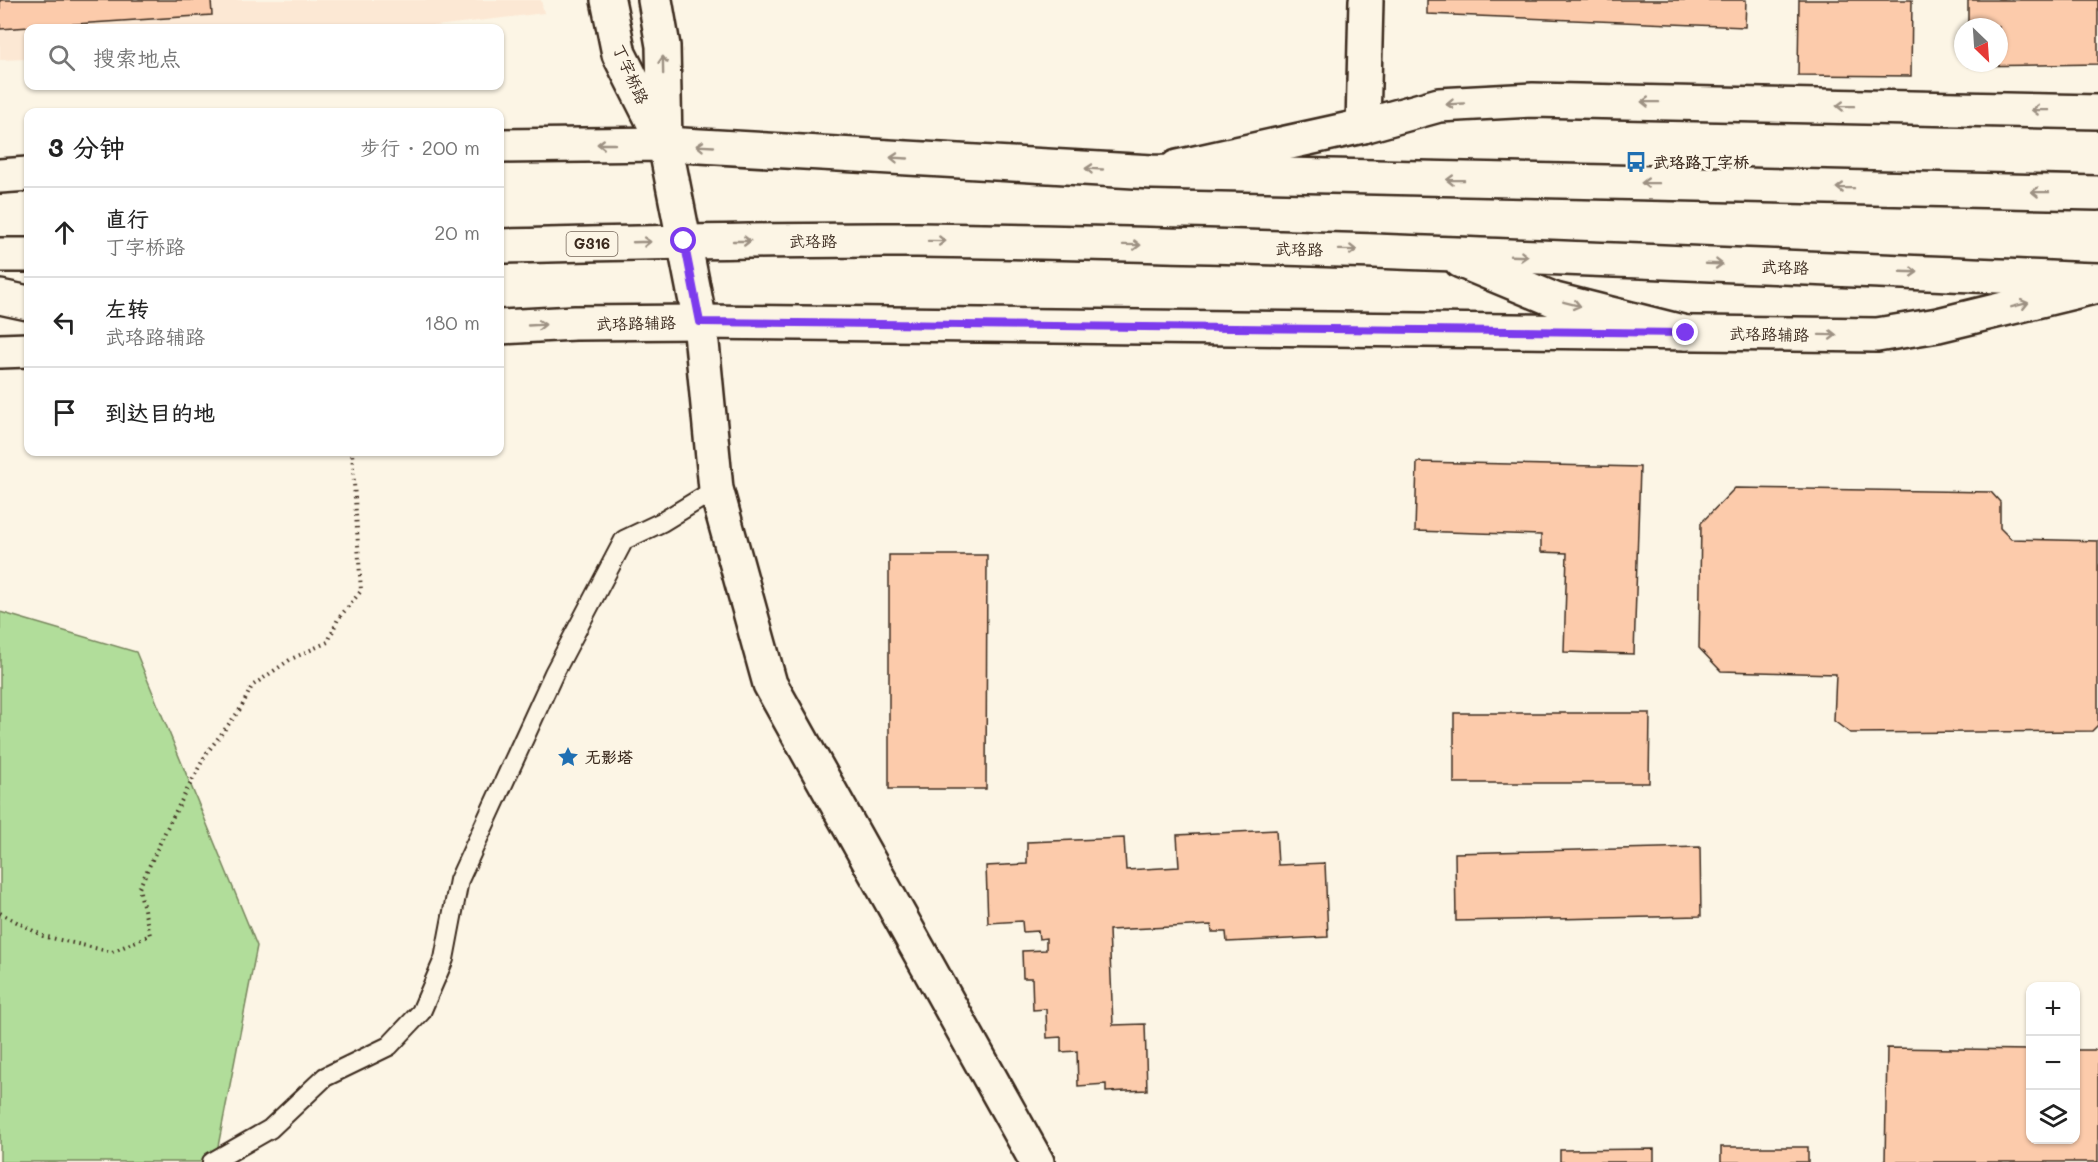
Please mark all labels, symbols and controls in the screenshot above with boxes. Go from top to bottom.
north arrow [1954,18,2008,72]
search box [24,24,504,90]
street label: 丁字桥路 [609,40,654,107]
icon: search [45,41,78,74]
text: 搜索地点 [93,43,181,72]
one-way arrow [657,55,669,75]
one-way arrow [1640,97,1660,108]
one-way arrow [1445,99,1465,110]
one-way arrow [1835,101,1855,112]
one-way arrow [2030,105,2050,116]
text: 3 分钟 [48,130,125,164]
text: 步行 · 200 m [360,134,480,160]
one-way arrow [597,138,617,150]
one-way arrow [695,141,715,152]
bus stop icon: 武珞路丁字桥 [1624,150,1648,174]
place label: 武珞路丁字桥 [1653,151,1749,172]
one-way arrow [890,152,910,163]
one-way arrow [1084,163,1104,174]
one-way arrow [1445,174,1465,186]
one-way arrow [1640,178,1660,189]
one-way arrow [1835,182,1855,194]
one-way arrow [2030,187,2050,198]
text: 直行 [105,204,149,233]
icon: ahead [48,216,81,249]
text: 20 m [434,219,480,245]
route start [670,227,696,253]
street label: 武珞路 [789,230,837,251]
road number: G316 [566,232,618,256]
text: 丁字桥路 [105,233,185,259]
one-way arrow [732,235,752,247]
one-way arrow [927,235,947,246]
one-way arrow [631,237,651,248]
street label: 武珞路 [1275,238,1323,259]
one-way arrow [1122,240,1142,251]
one-way arrow [1338,245,1358,256]
one-way arrow [1508,250,1528,261]
street label: 武珞路 [1761,255,1809,278]
one-way arrow [1703,258,1723,269]
one-way arrow [1898,267,1918,278]
text: 左转 [105,294,149,323]
one-way arrow [1562,298,1581,310]
one-way arrow [2010,298,2029,310]
icon: left [48,306,81,339]
text: 180 m [424,309,480,335]
street label: 武珞路辅路 [596,311,676,334]
route end [1672,319,1698,345]
one-way arrow [527,320,547,331]
street label: 武珞路辅路 [1729,322,1809,345]
text: 武珞路辅路 [105,323,205,349]
one-way arrow [1818,329,1838,340]
icon: arrive [48,396,81,429]
text: 到达目的地 [105,398,215,427]
place icon: 无影塔 [556,745,580,769]
place label: 无影塔 [585,746,633,767]
map controls [2026,982,2080,1144]
button: + [2026,982,2080,1036]
button: − [2026,1036,2080,1090]
button: layers [2026,1090,2080,1144]

